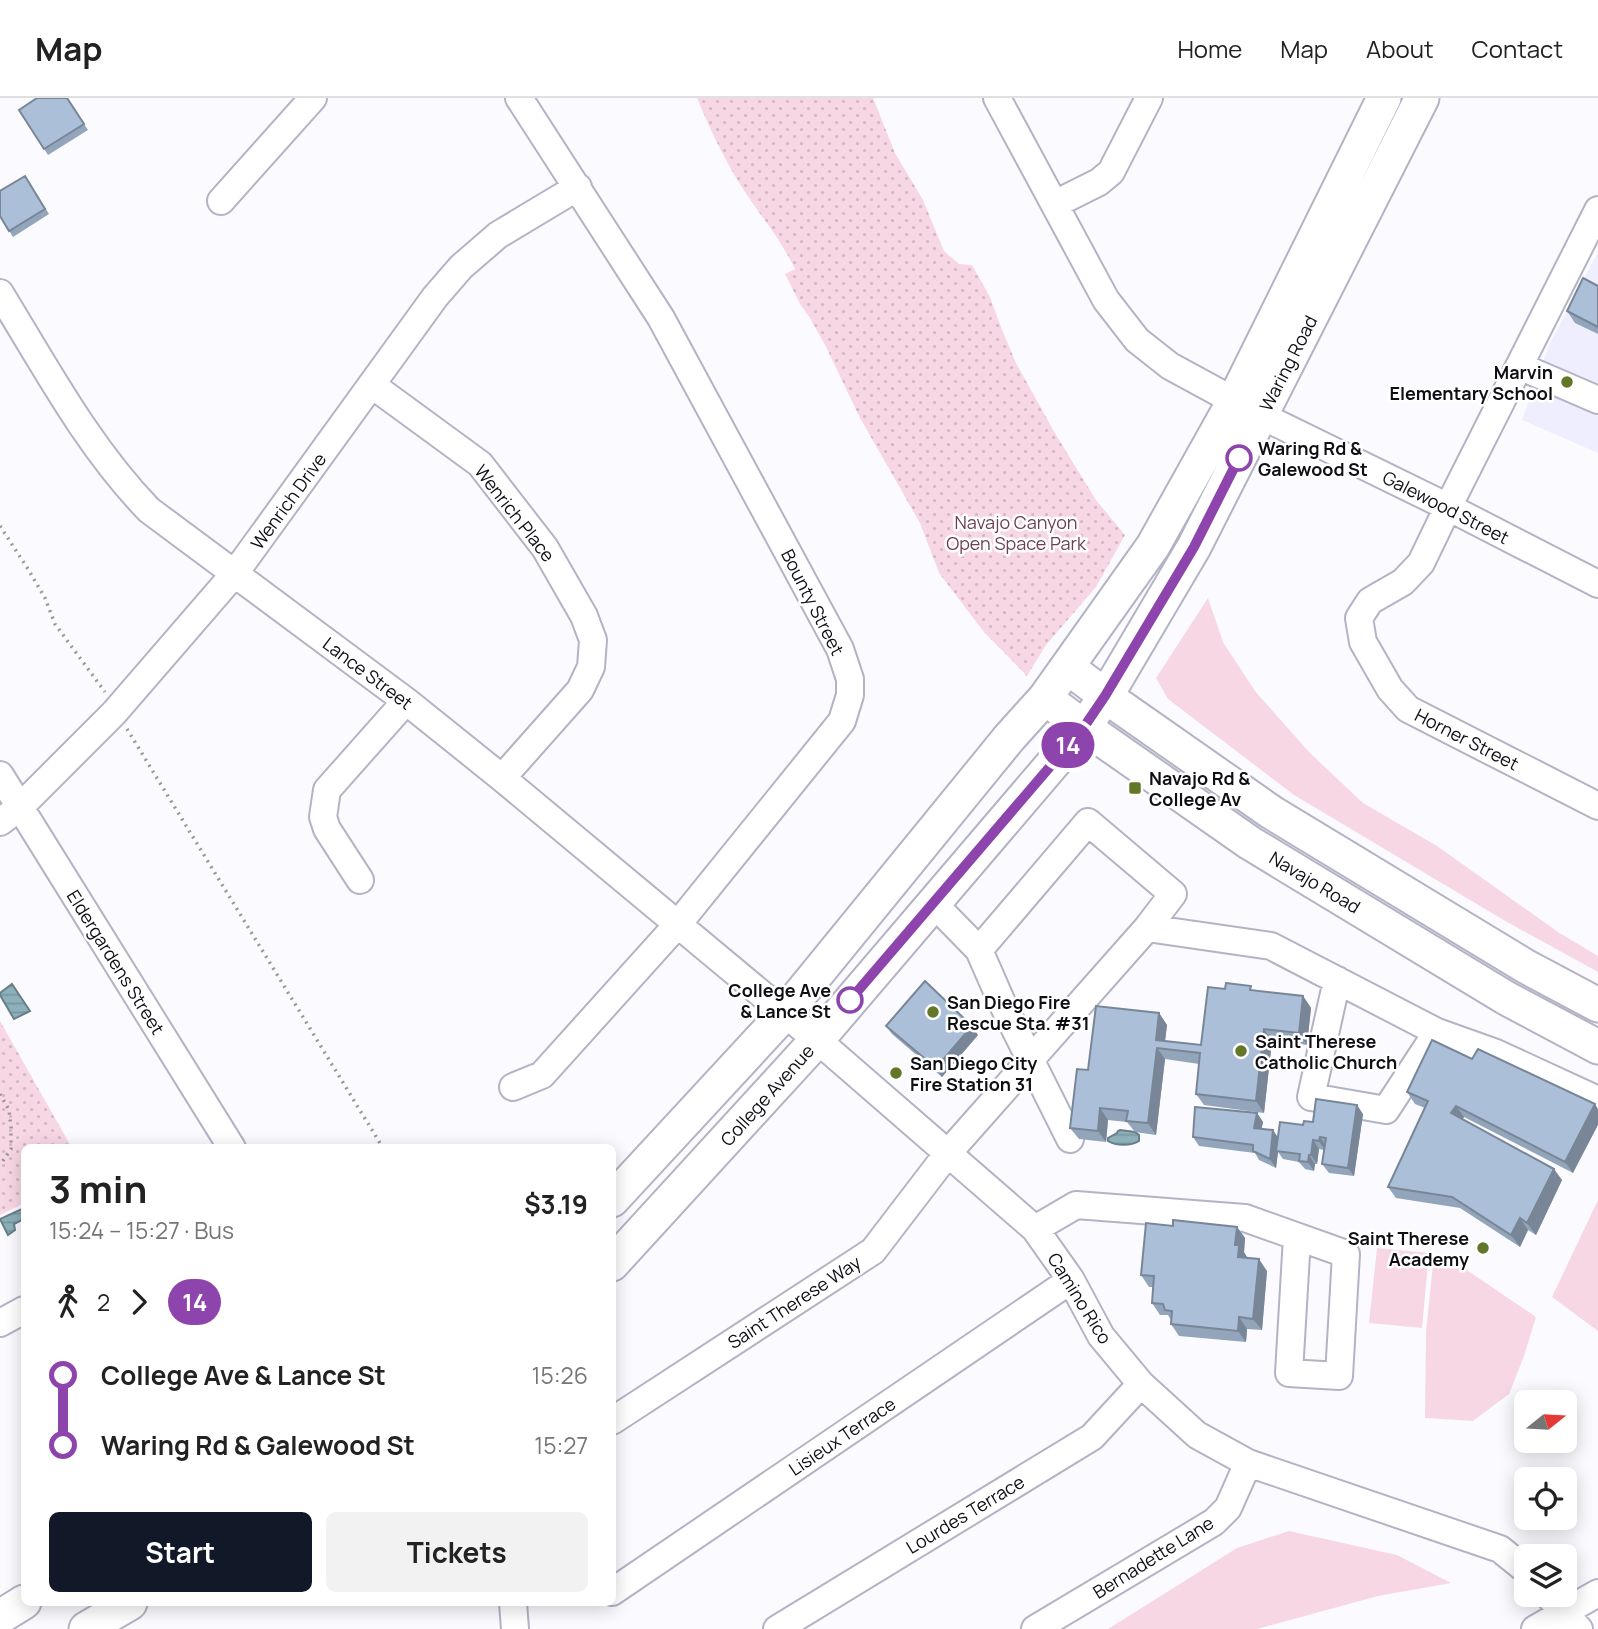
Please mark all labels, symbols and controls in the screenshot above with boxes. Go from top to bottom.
text: Map [35,26,103,71]
text: Home [1177,32,1242,65]
text: Map [1280,32,1328,65]
text: About [1366,32,1434,65]
text: Contact [1472,32,1563,65]
street label: Waring Road [1254,311,1322,415]
place label: Marvin Elementary School [1390,360,1553,405]
marker: Marvin Elementary School [1559,374,1575,390]
place label: Waring Rd & Galewood St [1258,436,1368,481]
marker: Waring Rd & Galewood St [1226,445,1252,471]
street label: Wenrich Drive [245,448,331,554]
street label: Wenrich Place [470,460,560,566]
street label: Galewood Street [1379,465,1513,549]
park label: Navajo Canyon Open Space Park [946,510,1087,555]
street label: Bounty Street [776,545,850,659]
street label: Lance Street [318,631,418,715]
street label: Horner Street [1411,703,1523,775]
line badge: 14 [1036,722,1100,768]
text: 14 [1055,728,1081,761]
place label: Navajo Rd & College Av [1149,766,1250,811]
marker: Navajo Rd & College Av [1127,780,1143,796]
street label: Navajo Road [1265,845,1365,919]
street label: Eldergardens Street [62,885,170,1039]
place label: College Ave & Lance St [728,978,831,1023]
marker: College Ave & Lance St [837,987,863,1013]
place label: San Diego Fire Rescue Sta. #31 [947,990,1090,1035]
marker: San Diego Fire Rescue Sta. #31 [925,1004,941,1020]
place label: Saint Therese Catholic Church [1255,1029,1397,1074]
street label: College Avenue [715,1039,819,1151]
marker: Saint Therese Catholic Church [1233,1043,1249,1059]
place label: San Diego City Fire Station 31 [910,1051,1037,1096]
marker: San Diego City Fire Station 31 [888,1065,904,1081]
text: 3 min [49,1162,147,1214]
text: $3.19 [524,1186,588,1222]
text: 15:24 – 15:27 · Bus [49,1214,234,1246]
place label: Saint Therese Academy [1348,1226,1469,1271]
marker: Saint Therese Academy [1475,1240,1491,1256]
street label: Camino Rico [1042,1248,1118,1348]
street label: Saint Therese Way [723,1250,866,1354]
icon: walk [49,1283,87,1321]
icon: forward [120,1283,158,1321]
text: 14 [182,1285,207,1318]
text: 2 [97,1286,110,1318]
text: College Ave & Lance St [101,1357,386,1393]
text: 15:26 [531,1359,588,1391]
north arrow [1514,1390,1577,1452]
map controls [1514,1390,1577,1607]
street label: Lisieux Terrace [784,1391,900,1481]
text: Waring Rd & Galewood St [101,1427,415,1463]
text: 15:27 [534,1429,588,1461]
button: locate [1514,1467,1577,1530]
street label: Lourdes Terrace [902,1469,1028,1559]
street label: Bernadette Lane [1088,1510,1218,1604]
button: Start [49,1512,312,1592]
button: Tickets [326,1512,588,1592]
button: layers [1514,1544,1577,1607]

